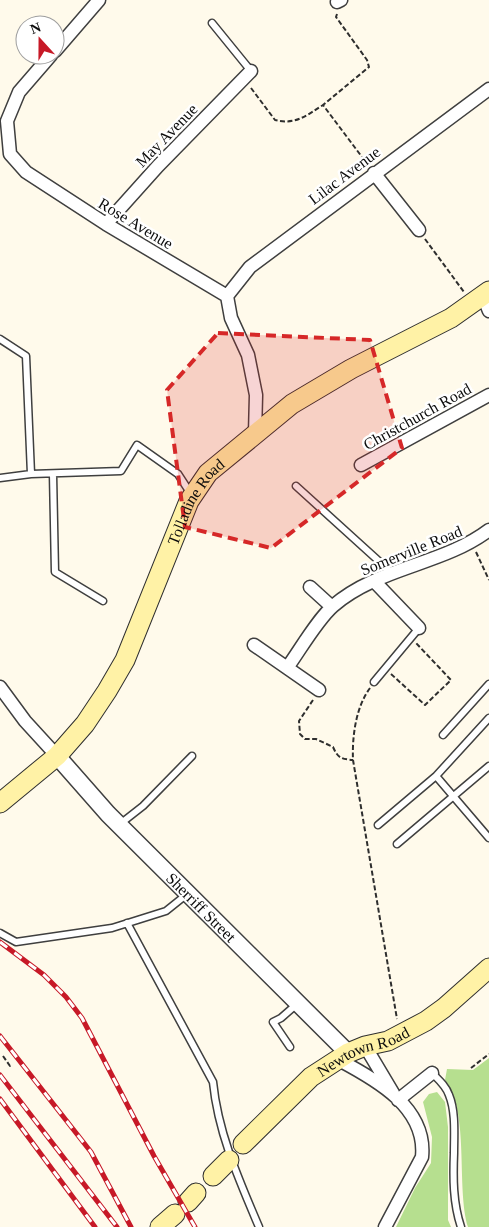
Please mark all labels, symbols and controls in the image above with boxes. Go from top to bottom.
north arrow [15,15,65,65]
text: N [28,20,43,37]
street label: May Avenue [132,100,201,171]
street label: Lilac Avenue [305,143,383,208]
street label: Rose Avenue [95,195,176,252]
street label: Christchurch Road [360,380,474,453]
street label: Tolladine Road [164,455,228,547]
street label: Somerville Road [358,522,464,579]
street label: Sherriff Street [163,869,240,946]
street label: Newtown Road [314,1023,412,1080]

